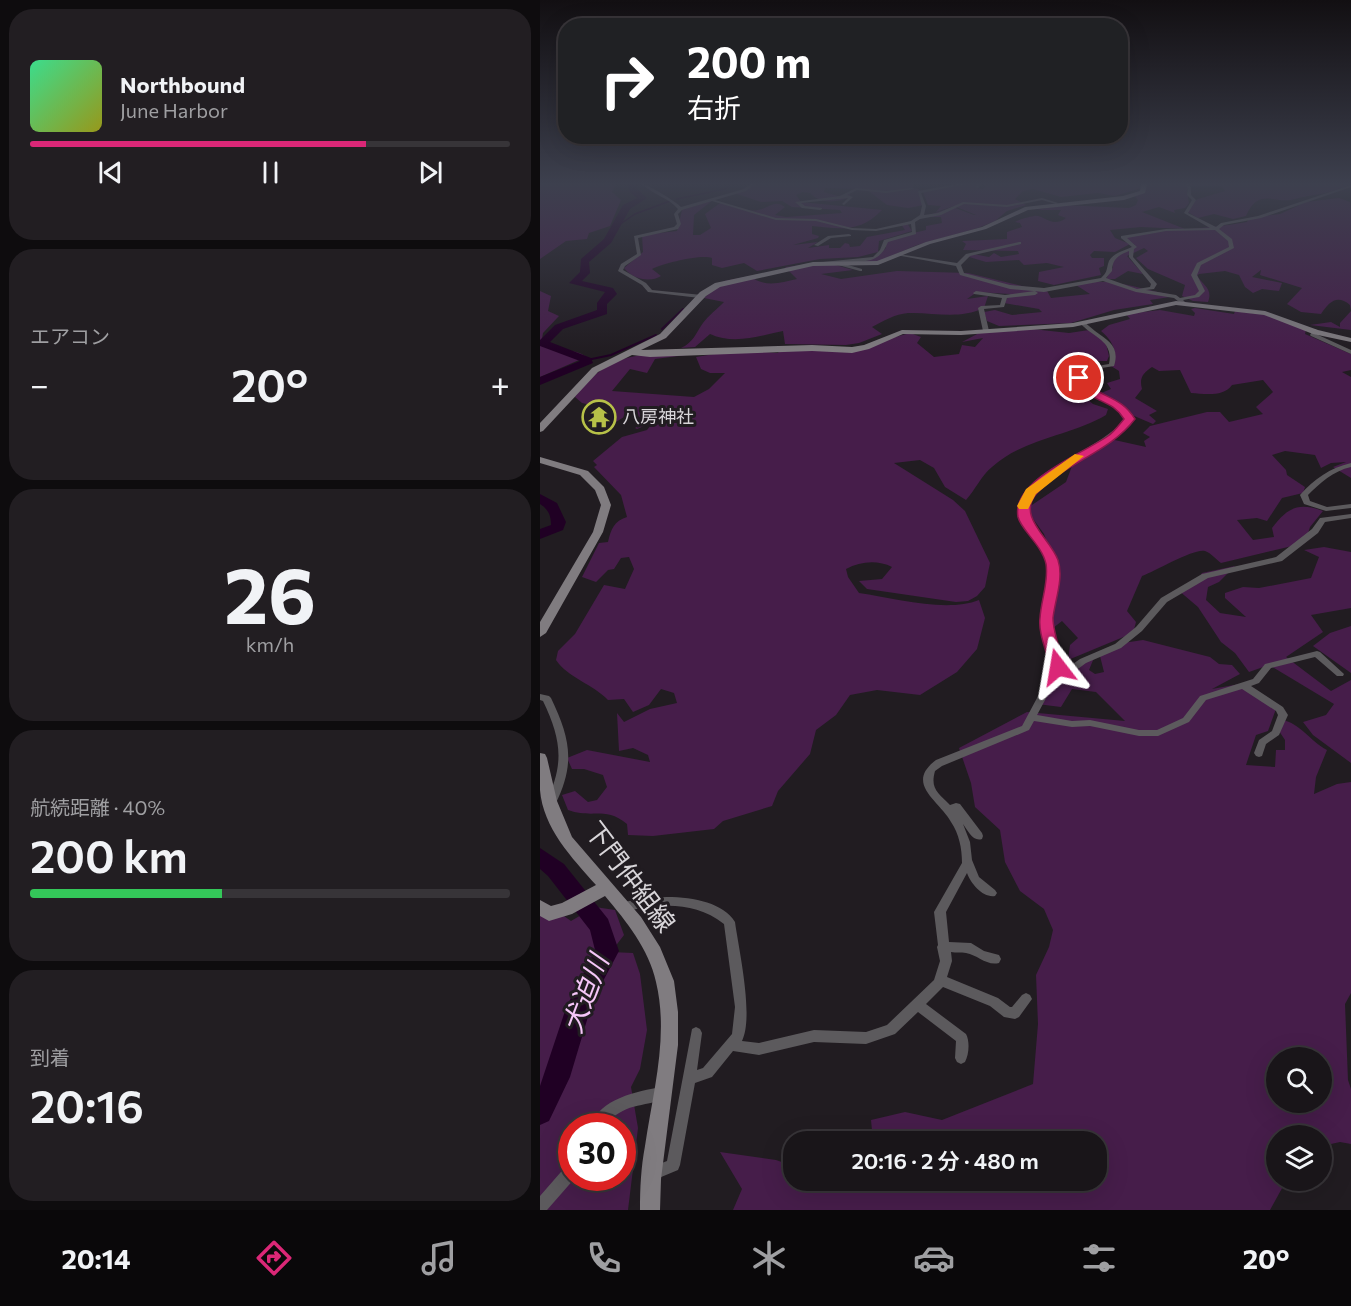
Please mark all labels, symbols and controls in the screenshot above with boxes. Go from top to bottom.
text: 200 m [687,35,811,87]
icon: right [588,42,666,120]
text: Northbound [120,71,245,98]
text: 右折 [687,91,741,124]
text: June Harbor [120,98,228,122]
icon: previous [94,156,127,189]
icon: pause [254,156,287,189]
icon: next [414,156,447,189]
text: エアコン [30,324,110,348]
pin [1053,352,1104,403]
text: 20° [231,356,308,411]
icon: arrive [1062,361,1095,394]
text: − [30,363,49,404]
text: + [491,363,510,404]
temple icon: 八房神社 [581,399,617,435]
place label: 八房神社 [622,405,694,427]
text: 26 [224,545,316,640]
text: km/h [246,632,294,656]
position arrow [1026,635,1090,699]
text: 航続距離 · 40% [30,795,165,819]
street label: 下門仲組線 [580,815,683,937]
text: 200 km [30,827,188,882]
water label: 犬迫川 [555,947,616,1037]
text: 到着 [30,1045,70,1069]
map controls [1266,1047,1332,1191]
button: search [1266,1047,1332,1113]
text: 20:16 [30,1077,144,1132]
speed limit sign: 30 [558,1113,636,1191]
button: layers [1266,1125,1332,1191]
text: 20:16 · 2 分 · 480 m [851,1147,1039,1174]
icon: directions [253,1237,295,1279]
icon: music [418,1237,460,1279]
icon: phone [583,1237,625,1279]
icon: climate [748,1237,790,1279]
icon: car [913,1237,955,1279]
icon: filters [1078,1237,1120,1279]
text: 20:14 [61,1242,131,1275]
text: 20° [1243,1242,1289,1275]

